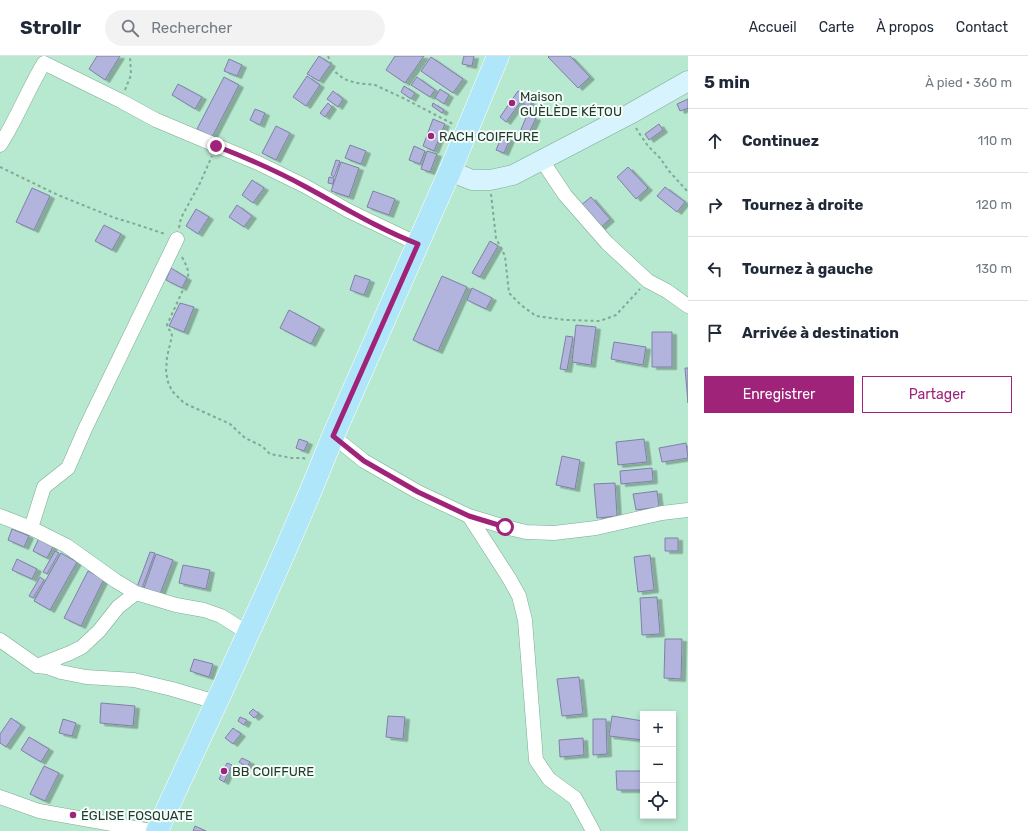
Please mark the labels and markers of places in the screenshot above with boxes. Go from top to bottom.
place label: Maison GUÈLÈDE KÉTOU [520,89,622,119]
marker: Maison GUÈLÈDE KÉTOU [507,98,517,108]
place label: RACH COIFFURE [439,129,539,144]
marker: RACH COIFFURE [426,131,436,141]
place label: BB COIFFURE [232,764,314,779]
marker: BB COIFFURE [219,766,229,776]
place label: ÉGLISE FOSQUATE [81,808,193,823]
marker: ÉGLISE FOSQUATE [68,810,78,820]

